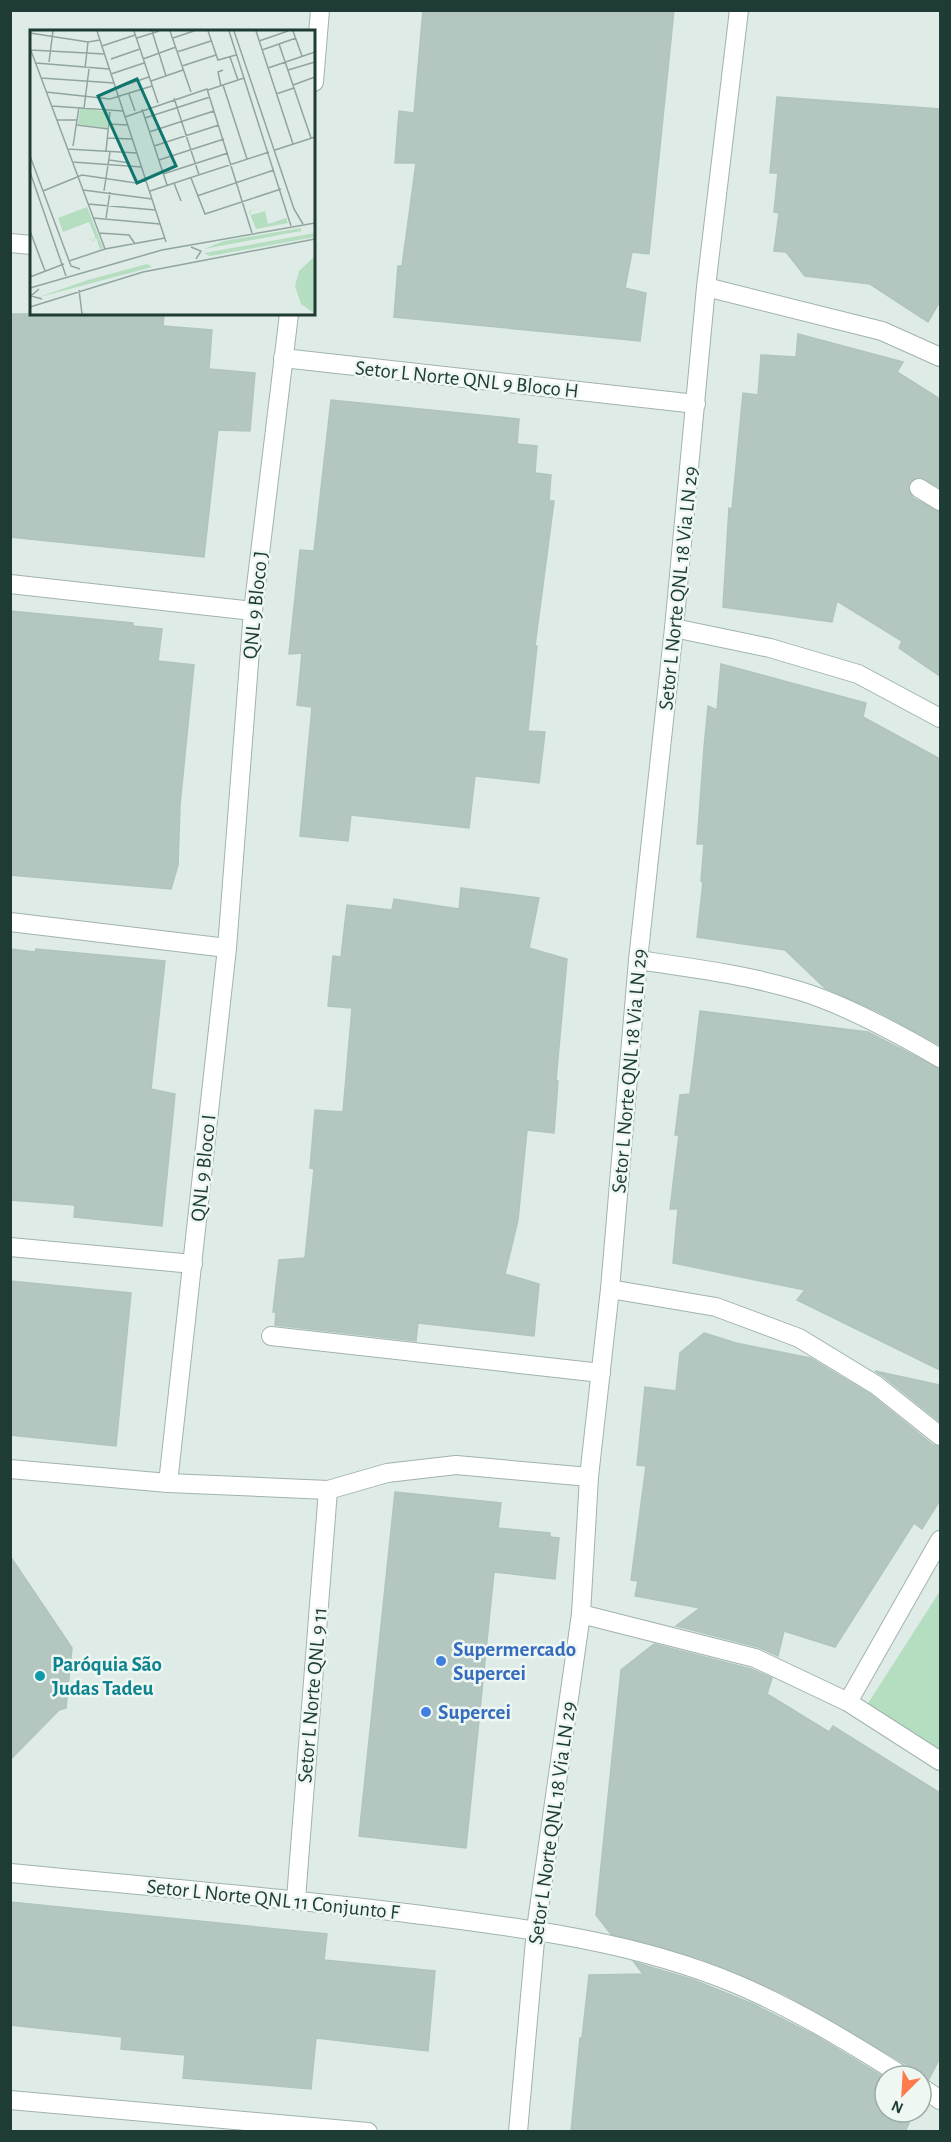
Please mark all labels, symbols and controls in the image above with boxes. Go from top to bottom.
inset map [30,30,315,315]
street label: Setor L Norte QNL 9 Bloco H [354,357,580,402]
street label: Setor L Norte QNL 18 Via LN 29 [655,465,702,711]
street label: QNL 9 Bloco J [239,550,272,660]
street label: Setor L Norte QNL 18 Via LN 29 [608,948,651,1194]
street label: QNL 9 Bloco I [187,1113,220,1223]
street label: Setor L Norte QNL 9 11 [294,1606,331,1784]
place label: Supermercado Supercei [453,1639,576,1684]
place label: Paróquia São Judas Tadeu [52,1654,162,1699]
marker: Supermercado Supercei [434,1654,448,1668]
marker: Paróquia São Judas Tadeu [33,1669,47,1683]
street label: Setor L Norte QNL 18 Via LN 29 [525,1700,580,1946]
place label: Supercei [438,1702,511,1723]
marker: Supercei [419,1705,433,1719]
street label: Setor L Norte QNL 11 Conjunto F [146,1876,401,1923]
north arrow [873,2064,933,2124]
text: N [889,2097,906,2116]

